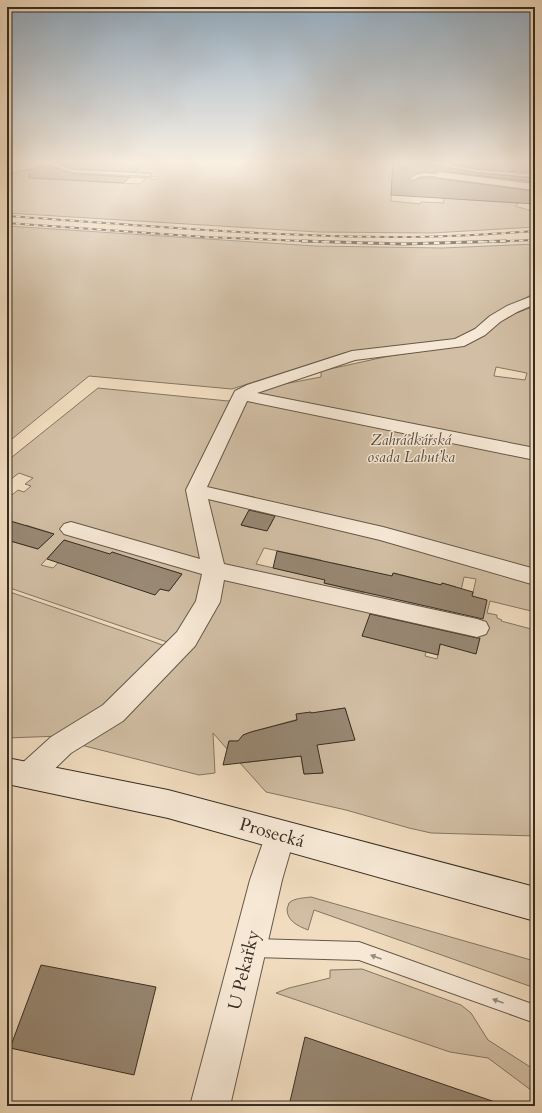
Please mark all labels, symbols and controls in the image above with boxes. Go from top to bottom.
park label: Zahrádkářská osada Labuťka [367,430,455,467]
street label: Prosecká [236,812,308,854]
street label: U Pekařky [222,927,266,1013]
one-way arrow [370,954,382,960]
one-way arrow [492,998,504,1004]

